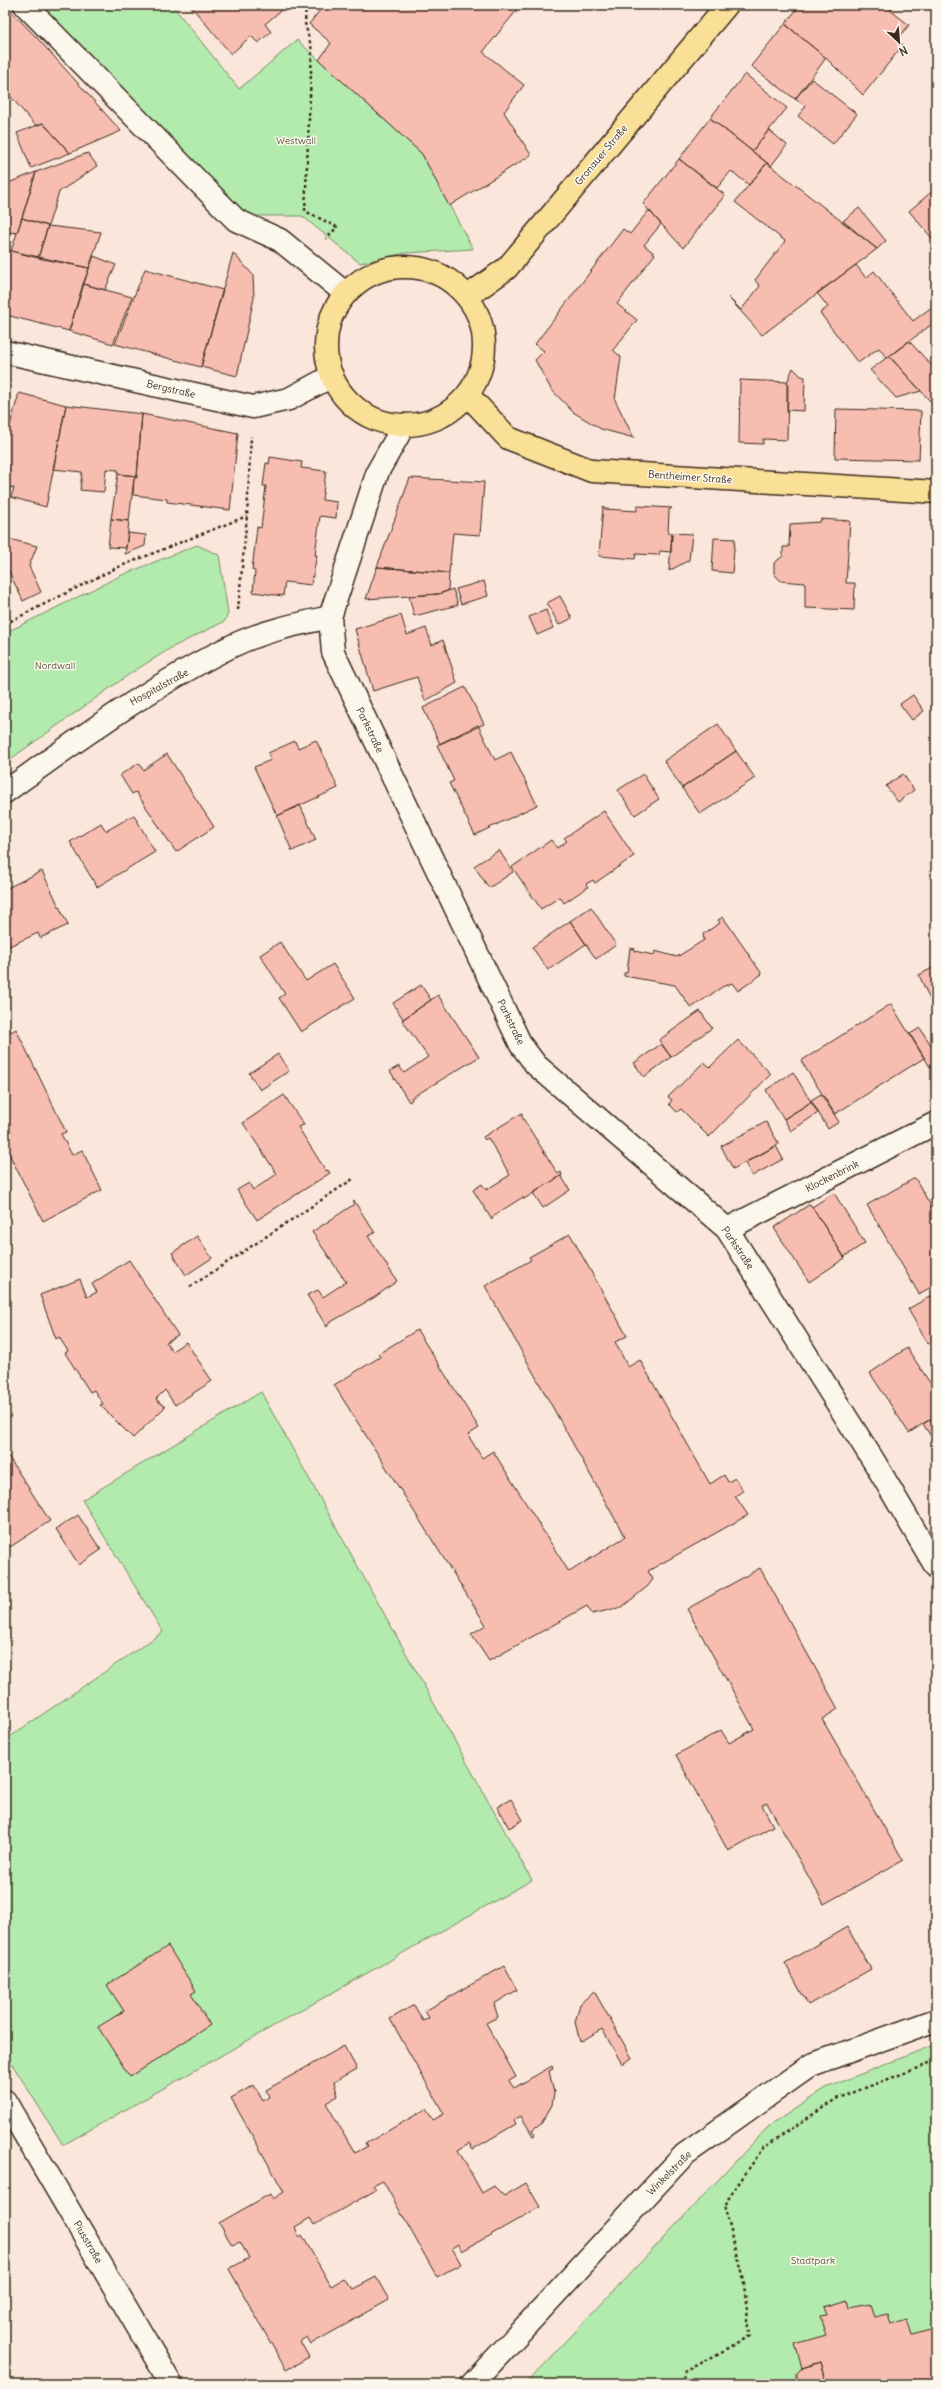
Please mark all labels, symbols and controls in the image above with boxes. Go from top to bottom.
north arrow [879,22,919,62]
text: N [897,43,910,59]
street label: Gronauer Straße [572,122,630,188]
park label: Westwall [276,134,316,147]
street label: Bergstraße [145,377,197,401]
street label: Bentheimer Straße [647,468,733,486]
park label: Nordwall [35,659,75,672]
street label: Hospitalstraße [127,666,191,708]
street label: Parkstraße [353,705,387,755]
street label: Parkstraße [494,997,528,1047]
street label: Klockenbrink [803,1157,861,1195]
street label: Parkstraße [719,1224,757,1272]
street label: Winkelstraße [644,2148,694,2198]
street label: Piusstraße [71,2218,105,2266]
park label: Stadtpark [791,2254,835,2267]

